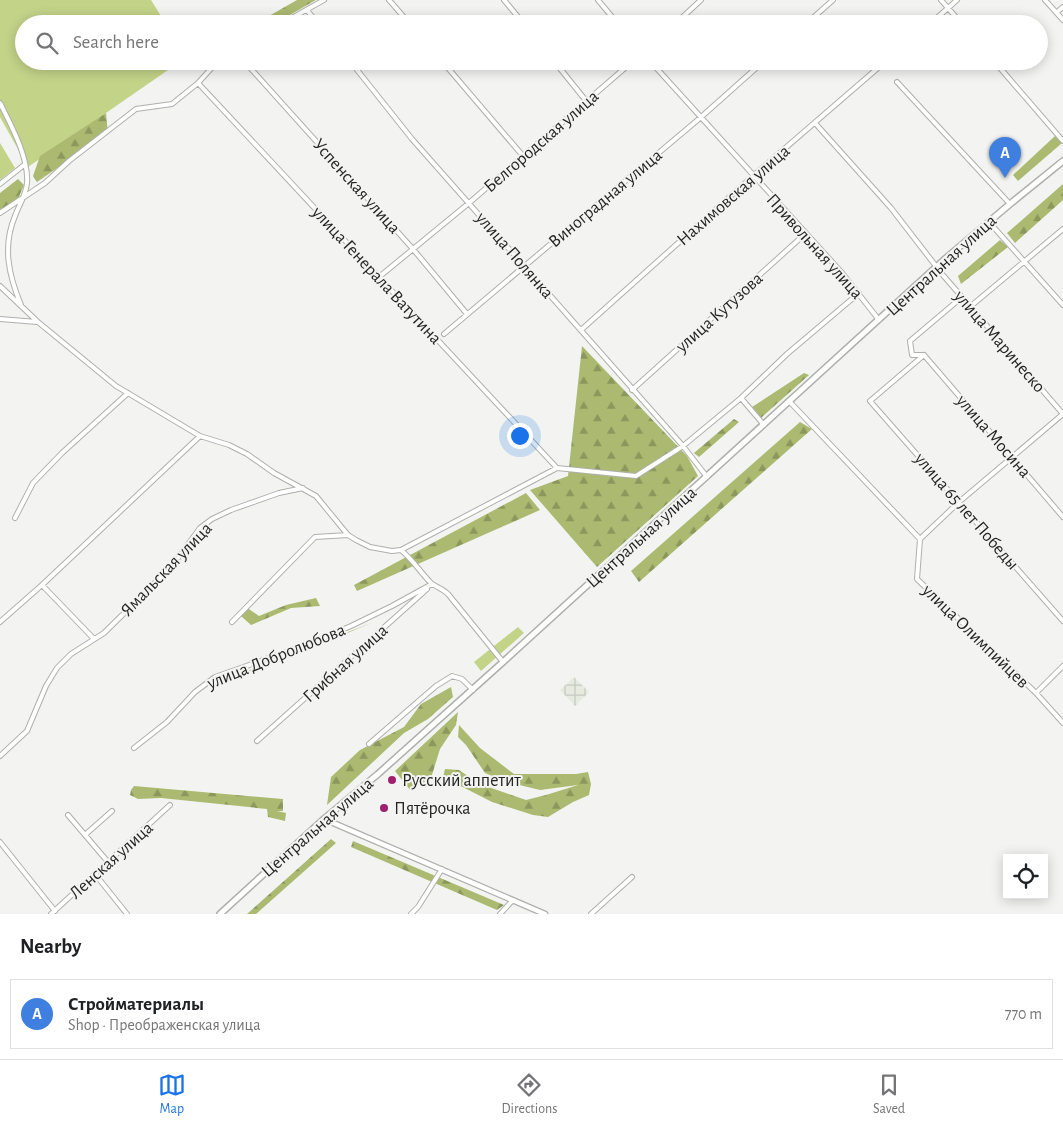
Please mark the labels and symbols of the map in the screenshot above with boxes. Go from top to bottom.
street label: Белгородская улица [481,87,602,196]
street label: Успенская улица [309,136,403,238]
pin: A [989,137,1021,178]
street label: Нахимовская улица [674,142,794,250]
street label: Виноградная улица [546,146,666,251]
street label: Привольная улица [762,191,866,303]
street label: улица Генерала Ватутина [307,203,445,348]
street label: улица Полянка [471,208,556,302]
street label: Центральная улица [883,212,1000,320]
street label: улица Кутузова [672,269,767,357]
street label: улица Маринеско [950,286,1048,396]
street label: улица Мосина [952,391,1034,482]
your location [507,423,533,449]
street label: улица 65 лет Победы [910,448,1022,574]
street label: Центральная улица [583,484,700,592]
street label: Ямальская улица [118,519,216,620]
street label: улица Олимпийцев [918,581,1032,692]
street label: улица Добролюбова [203,620,348,693]
street label: Грибная улица [299,620,391,706]
place label: Русский аппетит [402,772,521,790]
marker: Русский аппетит [386,774,398,786]
street label: Центральная улица [258,775,377,881]
place label: Пятёрочка [394,800,471,818]
marker: Пятёрочка [378,802,390,814]
street label: Ленская улица [66,819,157,903]

